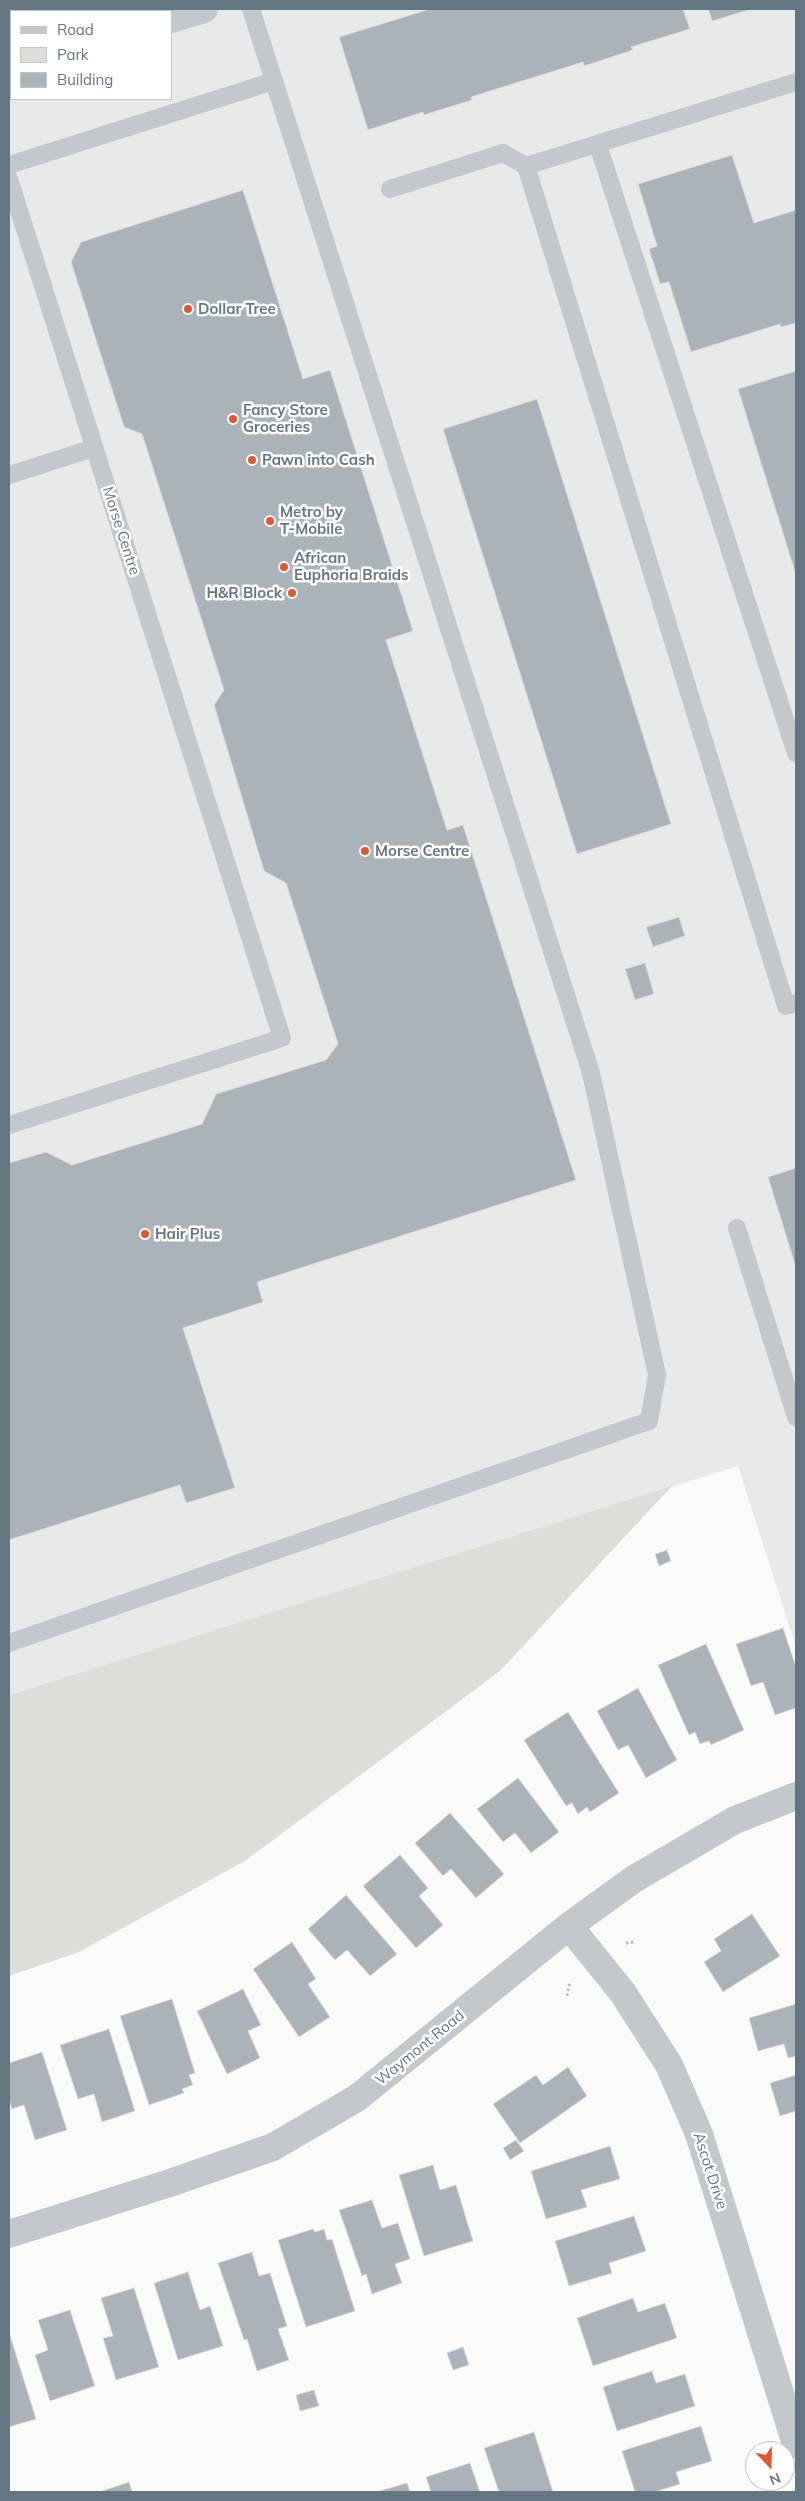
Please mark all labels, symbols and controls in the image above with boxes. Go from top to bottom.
legend [10,10,172,100]
text: Road [57,20,94,39]
text: Park [57,45,89,64]
text: Building [57,70,113,89]
place label: Dollar Tree [198,300,276,318]
marker: Dollar Tree [182,303,194,315]
place label: Fancy Store Groceries [243,401,328,436]
marker: Fancy Store Groceries [227,413,239,425]
place label: Pawn into Cash [262,451,375,469]
marker: Pawn into Cash [246,454,258,466]
street label: Morse Centre [98,485,144,577]
place label: Metro by T-Mobile [280,503,343,538]
marker: Metro by T-Mobile [264,515,276,527]
place label: African Euphoria Braids [294,549,409,584]
marker: African Euphoria Braids [278,561,290,573]
place label: H&R Block [206,584,282,602]
marker: H&R Block [286,587,298,599]
place label: Morse Centre [375,842,469,860]
marker: Morse Centre [359,845,371,857]
place label: Hair Plus [155,1225,220,1243]
marker: Hair Plus [139,1228,151,1240]
street label: Waymont Road [372,2007,468,2089]
street label: Ascot Drive [689,2130,731,2212]
north arrow [745,2441,795,2491]
text: N [767,2469,783,2489]

